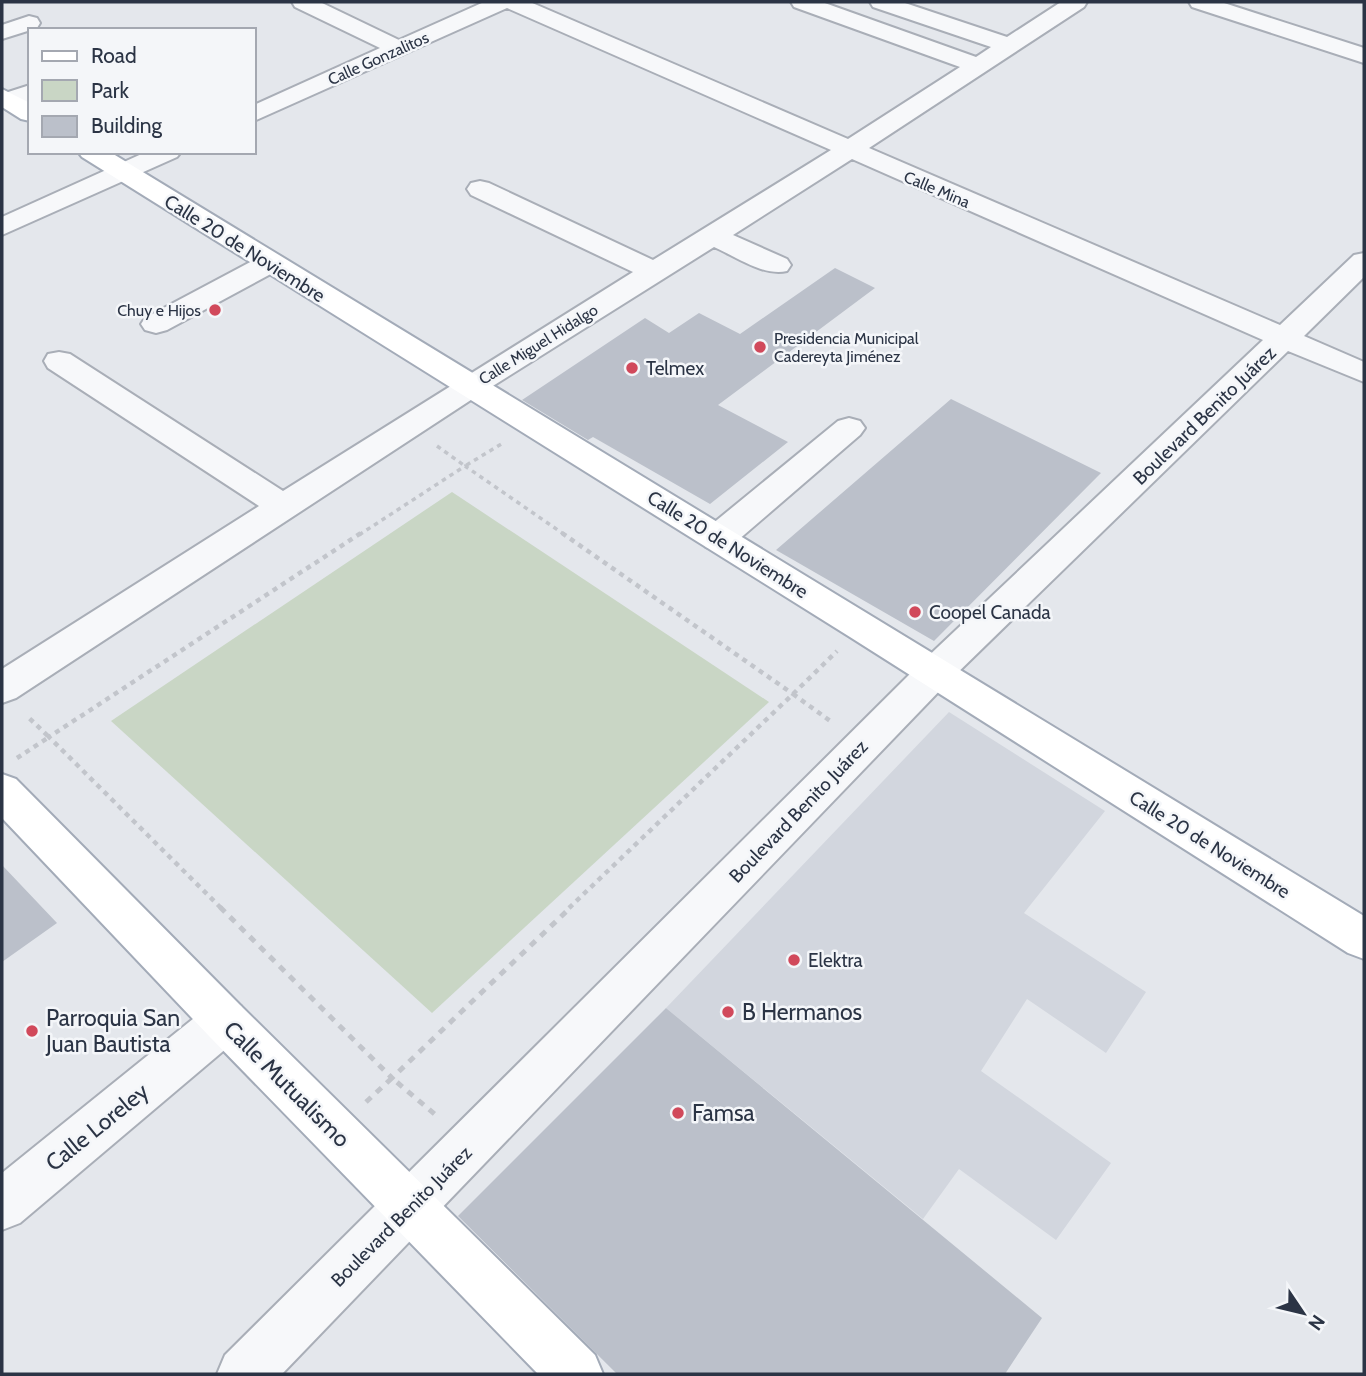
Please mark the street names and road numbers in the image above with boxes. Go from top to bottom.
street label: Calle Gonzalitos [325,28,432,89]
street label: Calle Mina [901,167,973,212]
street label: Calle 20 de Noviembre [160,190,329,307]
street label: Calle Miguel Hidalgo [475,300,601,389]
street label: Boulevard Benito Juárez [1128,341,1281,489]
street label: Calle 20 de Noviembre [643,486,812,603]
street label: Boulevard Benito Juárez [724,735,873,888]
street label: Calle 20 de Noviembre [1125,786,1294,903]
street label: Calle Mutualismo [218,1015,356,1153]
street label: Calle Loreley [40,1077,154,1177]
street label: Boulevard Benito Juárez [326,1141,477,1292]

